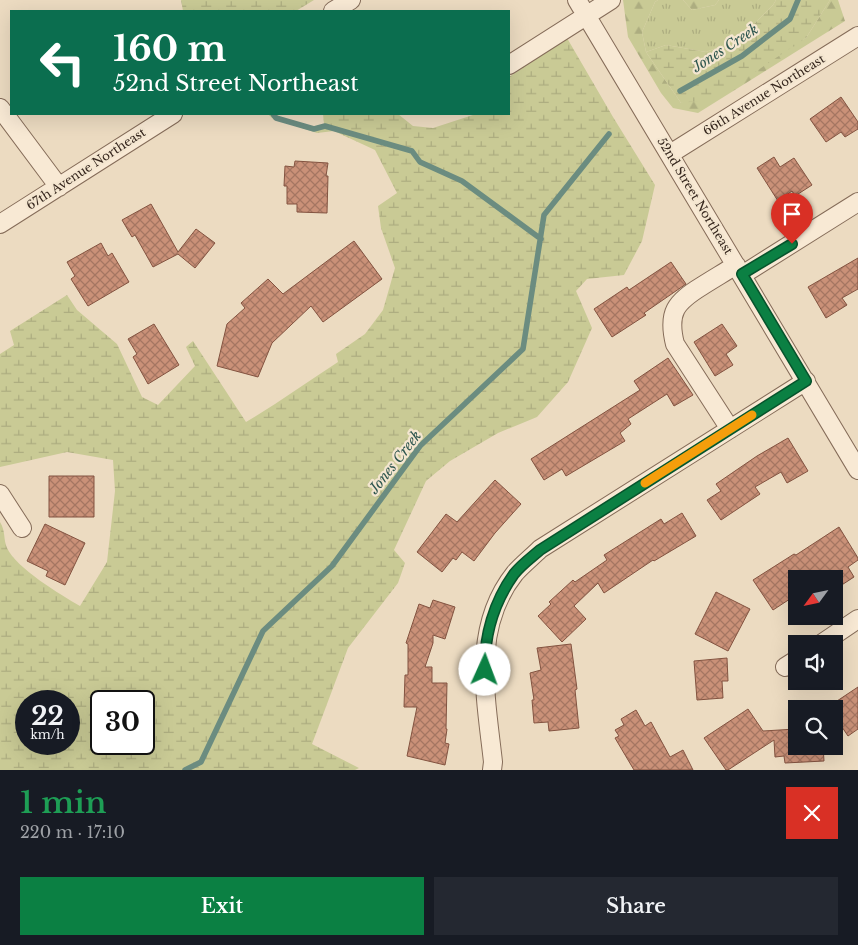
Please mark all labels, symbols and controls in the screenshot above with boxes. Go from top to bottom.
water label: Jones Creek [688,20,761,77]
text: 160 m [113,27,226,70]
icon: left [30,30,95,95]
street label: 66th Avenue Northeast [700,51,828,138]
text: 52nd Street Northeast [113,70,358,97]
street label: 67th Avenue Northeast [23,124,148,213]
street label: 52nd Street Northeast [655,134,737,257]
pin [771,193,813,244]
icon: arrive [778,200,806,228]
water label: Jones Creek [364,427,425,498]
north arrow [788,570,842,625]
map controls [788,570,843,755]
button: sound [788,635,843,690]
position arrow [458,643,510,695]
speed limit sign: 30 [90,690,155,755]
button: search [788,700,843,755]
text: 22 [31,701,64,732]
text: km/h [30,727,65,742]
text: 1 min [20,784,106,821]
button: close [786,787,838,839]
text: 220 m · 17:10 [20,822,125,842]
button: Exit [20,877,424,935]
button: Share [434,877,838,935]

